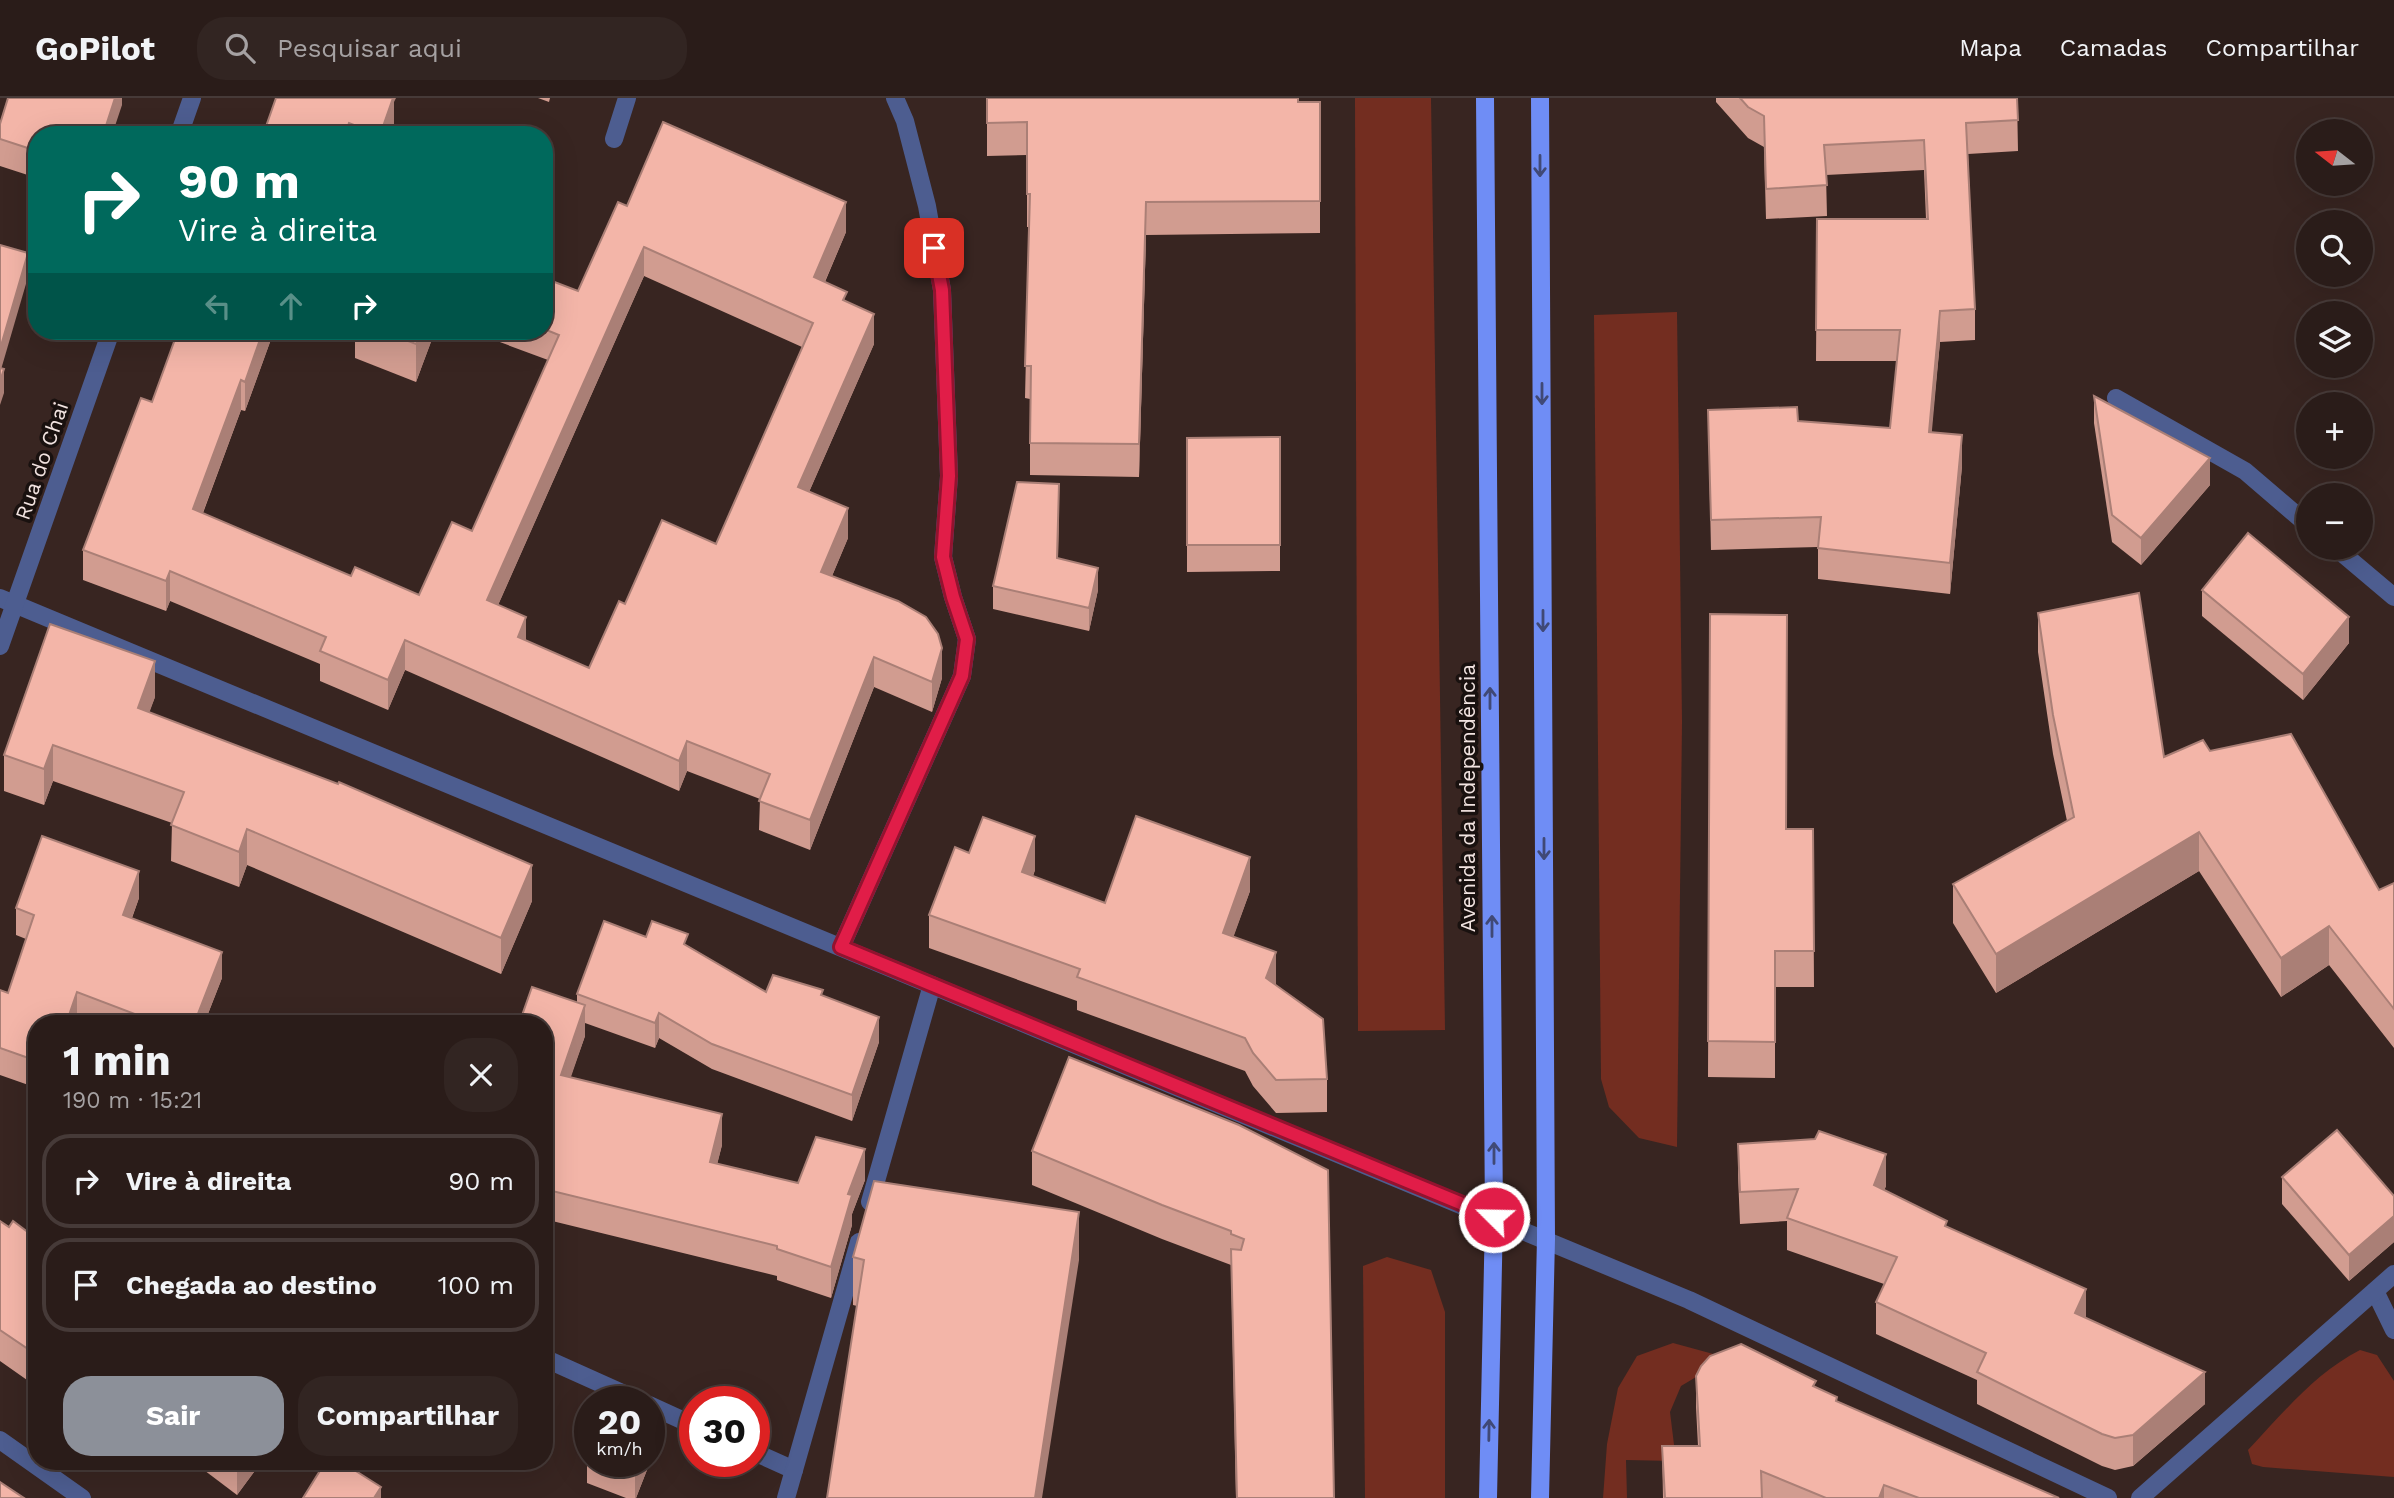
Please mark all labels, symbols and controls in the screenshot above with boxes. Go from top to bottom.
search box [197,17,687,80]
text: GoPilot [35,29,155,68]
icon: search [221,29,259,67]
text: Pesquisar aqui [277,33,462,63]
text: Mapa [1959,34,2022,62]
text: Camadas [2060,34,2168,62]
text: Compartilhar [2206,34,2359,62]
north arrow [2296,119,2373,196]
map controls [2296,119,2373,560]
text: 90 m [178,152,300,210]
icon: right [63,154,154,245]
one-way arrow [1533,154,1547,177]
button: search [2296,210,2373,287]
text: Vire à direita [178,211,377,249]
pin [904,218,964,278]
icon: arrive [915,229,953,267]
icon: left [199,287,237,325]
icon: ahead [272,287,310,325]
icon: right [345,287,383,325]
button: layers [2296,301,2373,378]
one-way arrow [1535,382,1549,405]
button: + [2296,392,2373,469]
street label: Rua do Chai [10,399,73,523]
button: − [2296,483,2373,560]
one-way arrow [1536,609,1550,632]
street label: Avenida da Independência [1455,664,1480,932]
one-way arrow [1483,687,1497,710]
one-way arrow [1537,837,1551,860]
one-way arrow [1485,915,1499,938]
text: 1 min [63,1036,171,1085]
button: close [444,1038,518,1112]
text: 190 m · 15:21 [63,1087,202,1114]
one-way arrow [1487,1142,1501,1165]
icon: right [67,1162,105,1200]
text: Vire à direita [126,1166,291,1196]
text: 90 m [448,1166,514,1196]
position arrow [1457,1180,1531,1254]
icon: arrive [67,1266,105,1304]
text: Chegada ao destino [126,1270,377,1300]
text: 100 m [438,1270,514,1300]
button: Sair [63,1376,284,1456]
button: Compartilhar [298,1376,518,1456]
speed limit sign: 30 [679,1386,770,1477]
text: 20 [598,1401,641,1443]
one-way arrow [1482,1419,1496,1442]
text: km/h [596,1438,643,1459]

